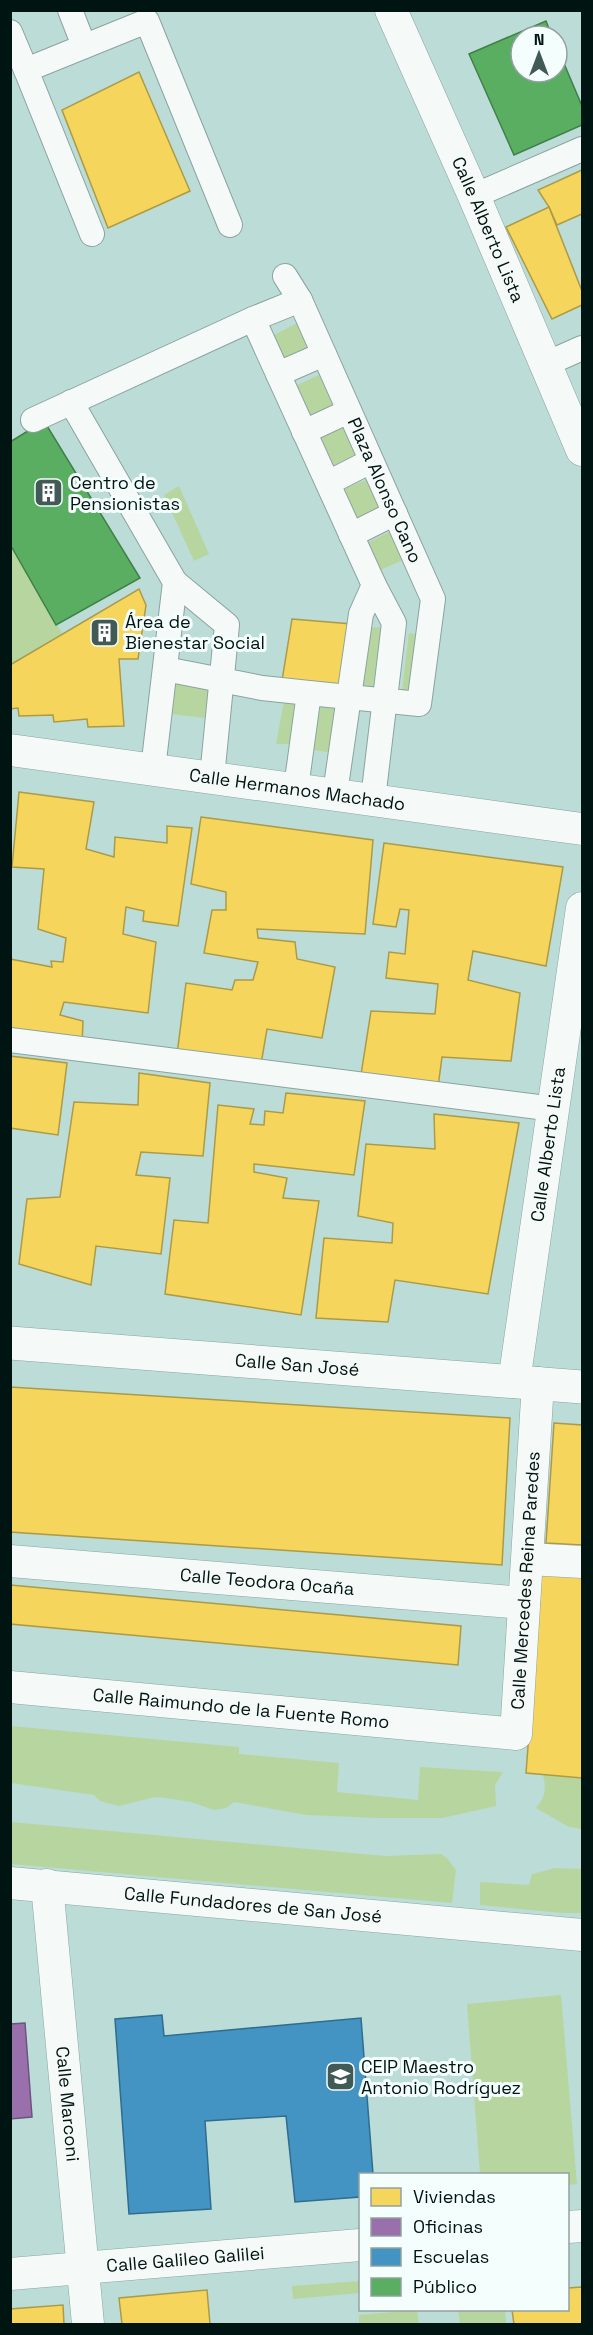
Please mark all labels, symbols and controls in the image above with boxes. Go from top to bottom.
north arrow [509,24,569,84]
text: N [534,29,544,50]
street label: Calle Alberto Lista [447,153,530,306]
street label: Plaza Alonso Cano [343,414,427,566]
place label: Centro de Pensionistas [70,471,180,515]
building icon: Centro de Pensionistas [33,477,65,509]
place label: Área de Bienestar Social [125,610,265,654]
building icon: Área de Bienestar Social [88,616,120,648]
street label: Calle Hermanos Machado [188,763,407,815]
street label: Calle Alberto Lista [525,1065,570,1223]
street label: Calle San José [234,1348,360,1381]
street label: Calle Mercedes Reina Paredes [506,1451,545,1710]
street label: Calle Teodora Ocaña [179,1563,355,1600]
street label: Calle Raimundo de la Fuente Romo [92,1683,390,1733]
street label: Calle Fundadores de San José [123,1881,383,1928]
street label: Calle Marconi [51,2045,85,2163]
place label: CEIP Maestro Antonio Rodríguez [361,2055,521,2099]
school or university icon: CEIP Maestro Antonio Rodríguez [324,2061,356,2093]
legend [359,2173,569,2311]
text: Viviendas [413,2185,496,2208]
text: Oficinas [413,2215,483,2238]
street label: Calle Galileo Galilei [105,2241,265,2277]
text: Escuelas [413,2245,489,2268]
text: Público [413,2275,477,2298]

